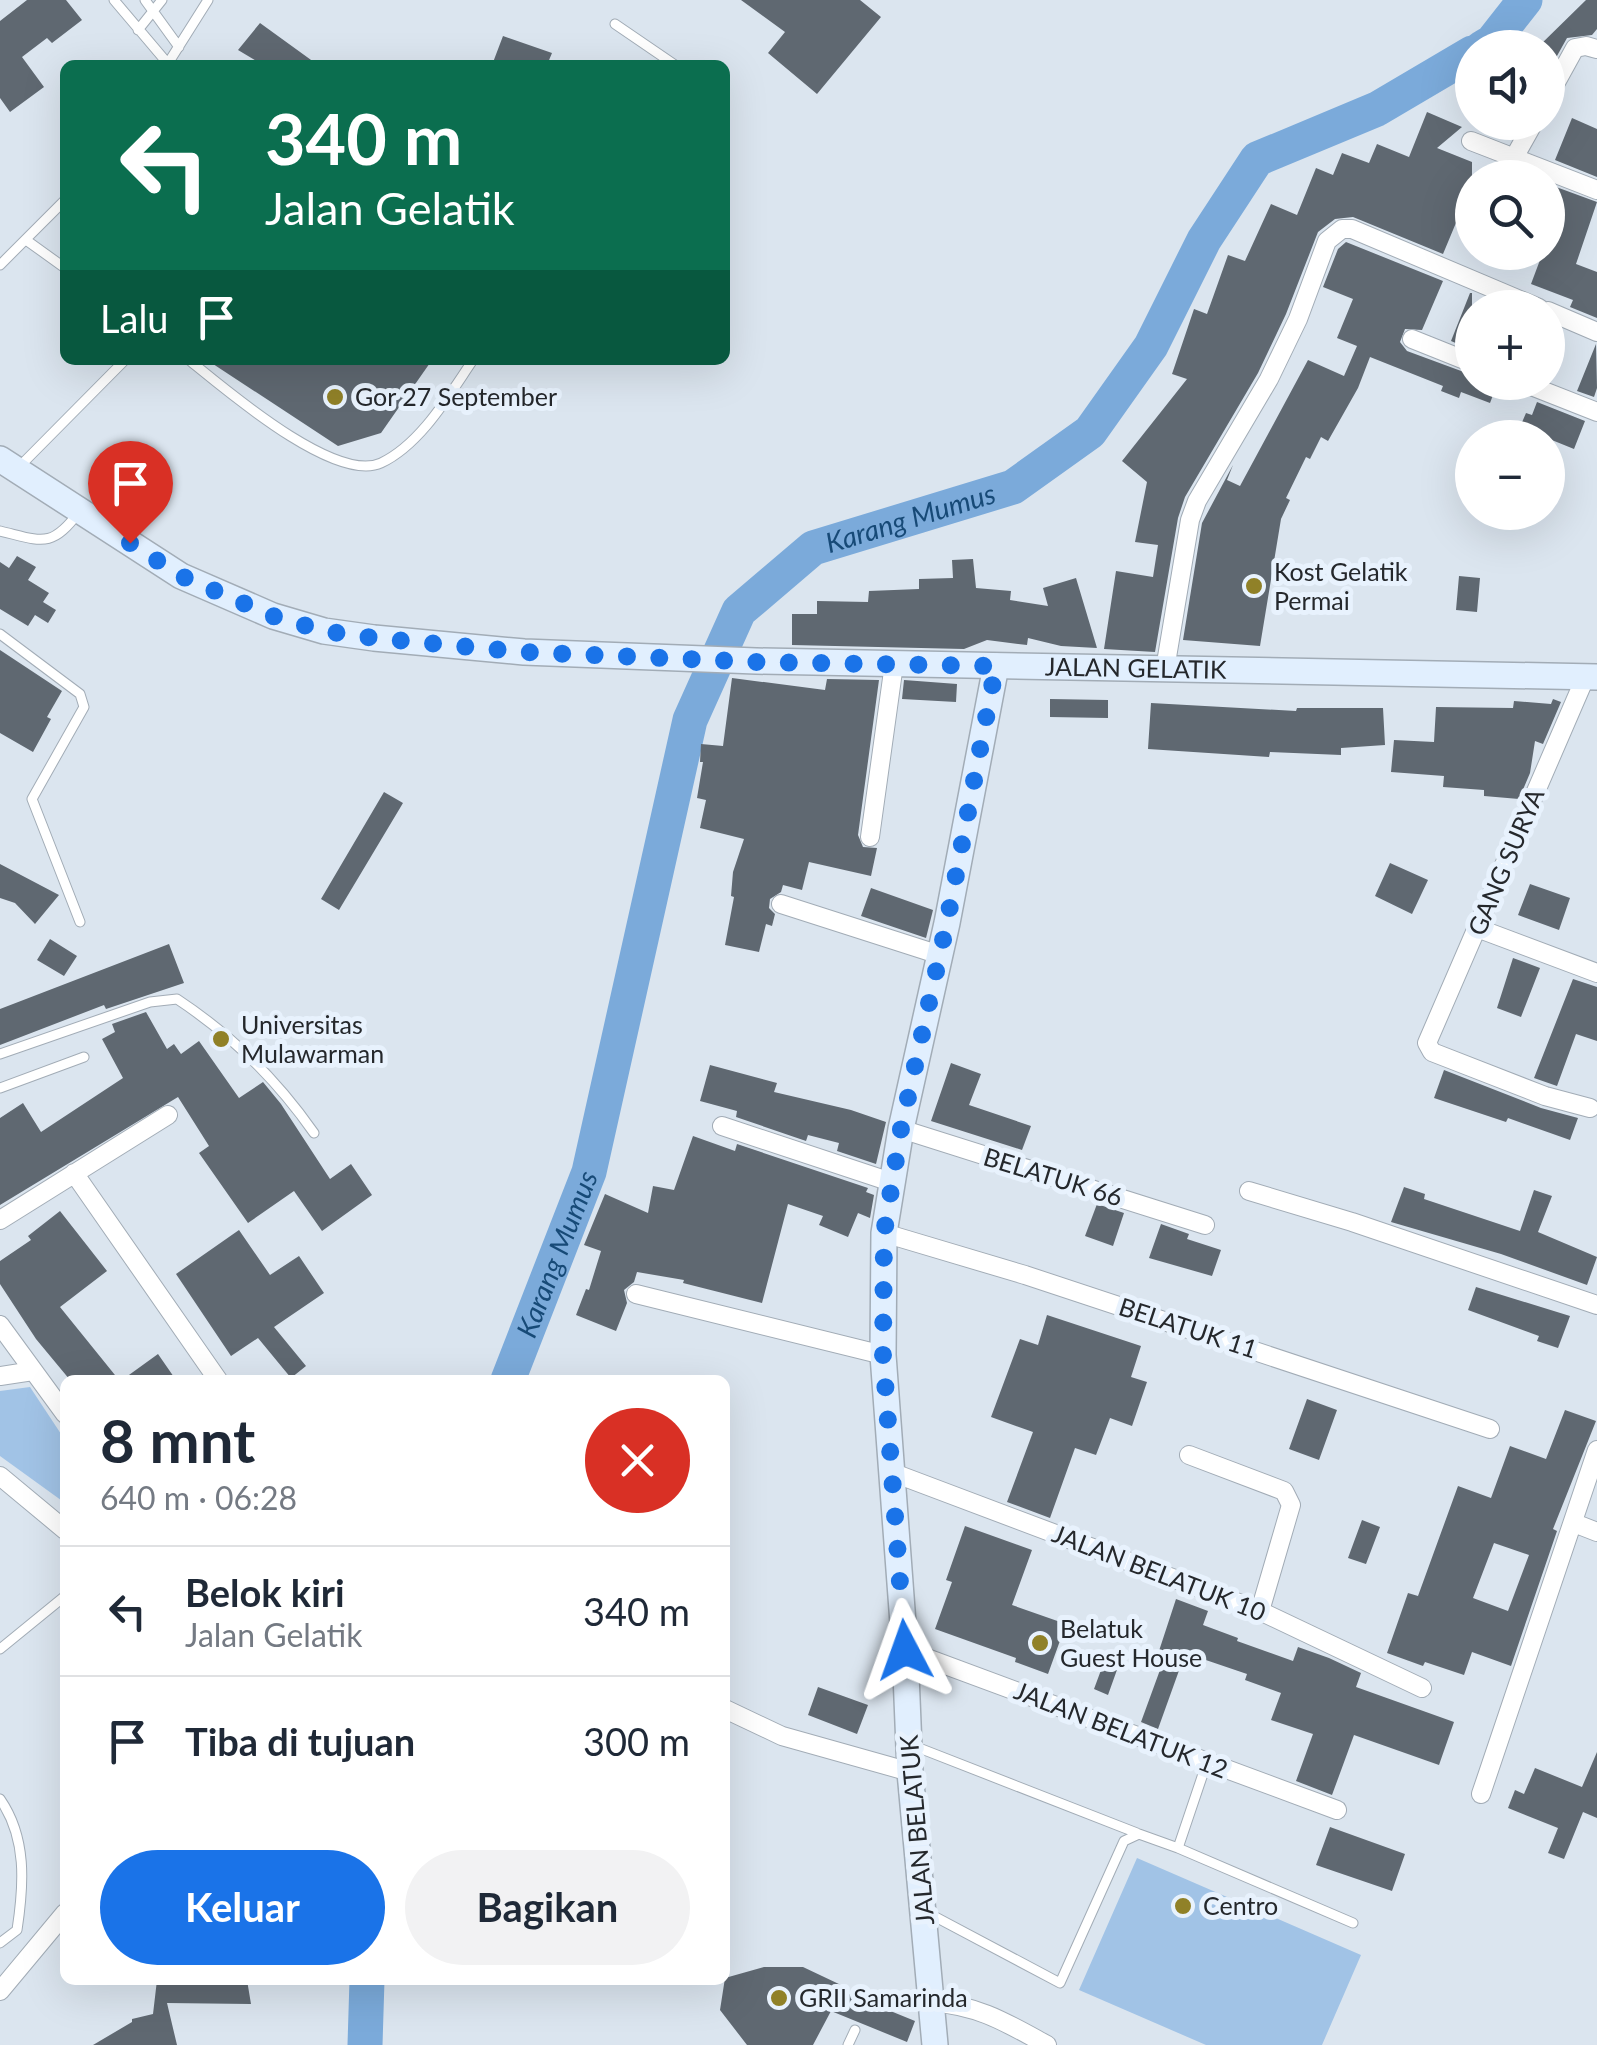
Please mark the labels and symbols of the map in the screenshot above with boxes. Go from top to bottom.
place label: Gor 27 September [355,381,557,411]
marker: Gor 27 September [324,386,346,408]
pin [88,441,173,544]
water label: Karang Mumus [821,475,999,559]
place label: Kost Gelatik Permai [1274,556,1408,615]
marker: Kost Gelatik Permai [1243,575,1265,597]
street label: JALAN GELATIK [1045,650,1227,684]
street label: GANG SURYA [1461,784,1549,939]
place label: Universitas Mulawarman [241,1009,384,1068]
marker: Universitas Mulawarman [210,1028,232,1050]
street label: BELATUK 66 [980,1141,1126,1211]
water label: Karang Mumus [508,1166,604,1342]
street label: BELATUK 11 [1115,1291,1261,1364]
street label: JALAN BELATUK 10 [1048,1518,1270,1627]
position arrow [853,1598,957,1702]
place label: Belatuk Guest House [1060,1613,1202,1672]
marker: Belatuk Guest House [1029,1632,1051,1654]
street label: JALAN BELATUK 12 [1010,1675,1232,1784]
street label: JALAN BELATUK [893,1733,939,1926]
place label: Centro [1203,1890,1278,1920]
marker: Centro [1172,1895,1194,1917]
place label: GRII Samarinda [799,1982,968,2012]
marker: GRII Samarinda [768,1987,790,2009]

